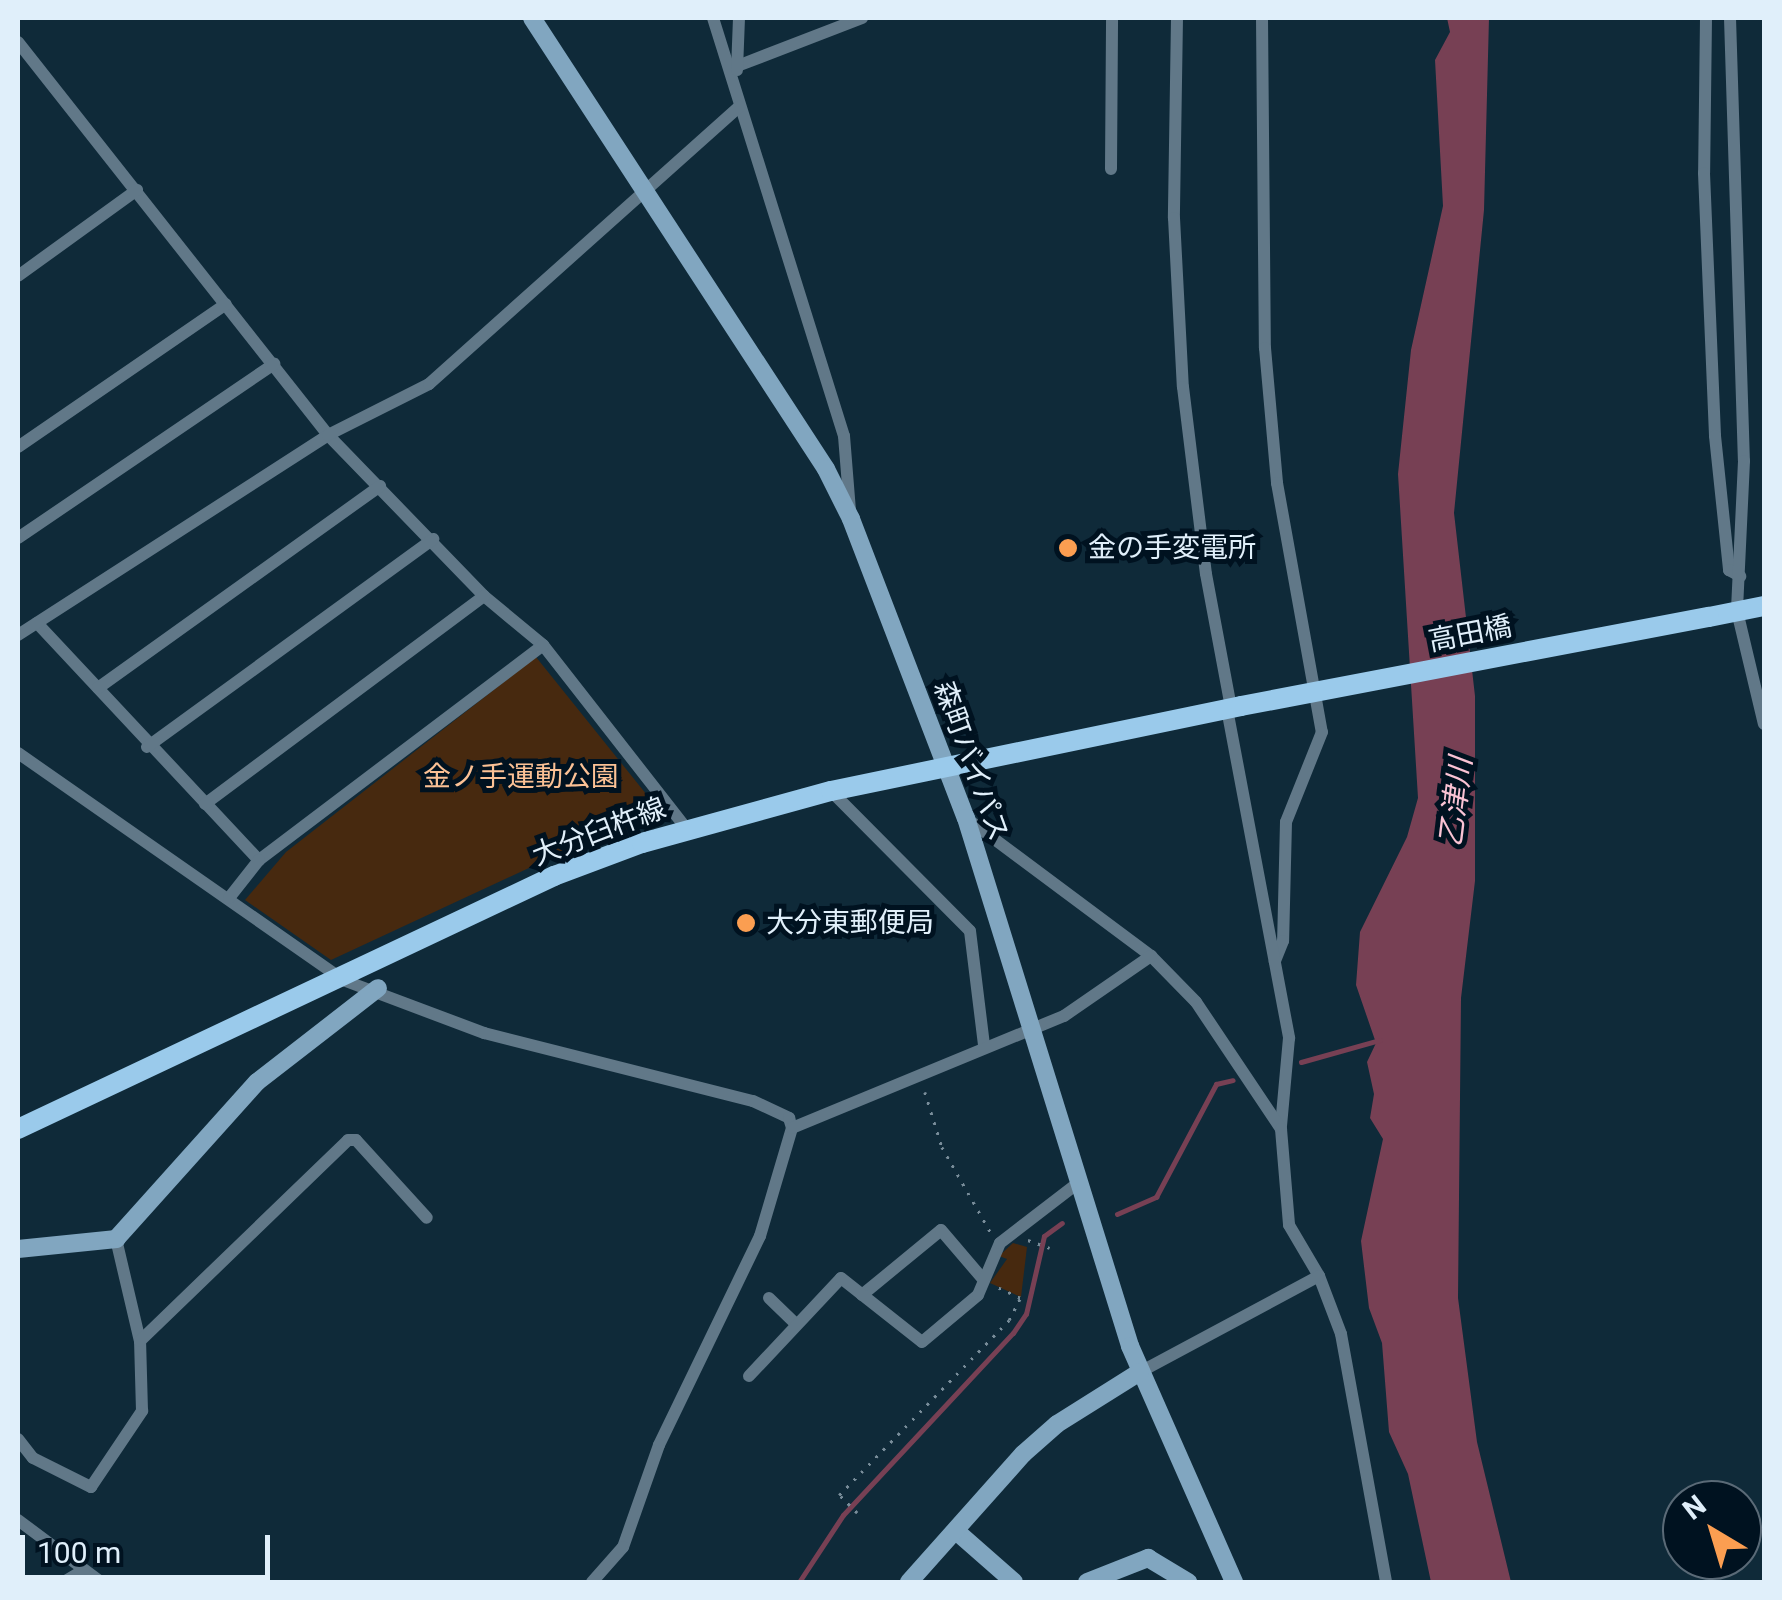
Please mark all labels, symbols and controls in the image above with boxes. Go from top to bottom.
place label: 金の手変電所 [1088,531,1256,565]
marker: 金の手変電所 [1057,537,1079,559]
street label: 高田橋 [1426,609,1514,659]
street label: 森町バイパス [926,676,1016,846]
water label: 乙津川 [1433,755,1479,849]
park label: 金ノ手運動公園 [423,760,619,794]
street label: 大分臼杵線 [528,791,670,873]
place label: 大分東郵便局 [766,906,934,940]
marker: 大分東郵便局 [735,912,757,934]
north arrow [1662,1480,1762,1580]
text: N [1677,1488,1712,1527]
scale bar [25,1515,275,1577]
text: 100 m [37,1535,121,1570]

